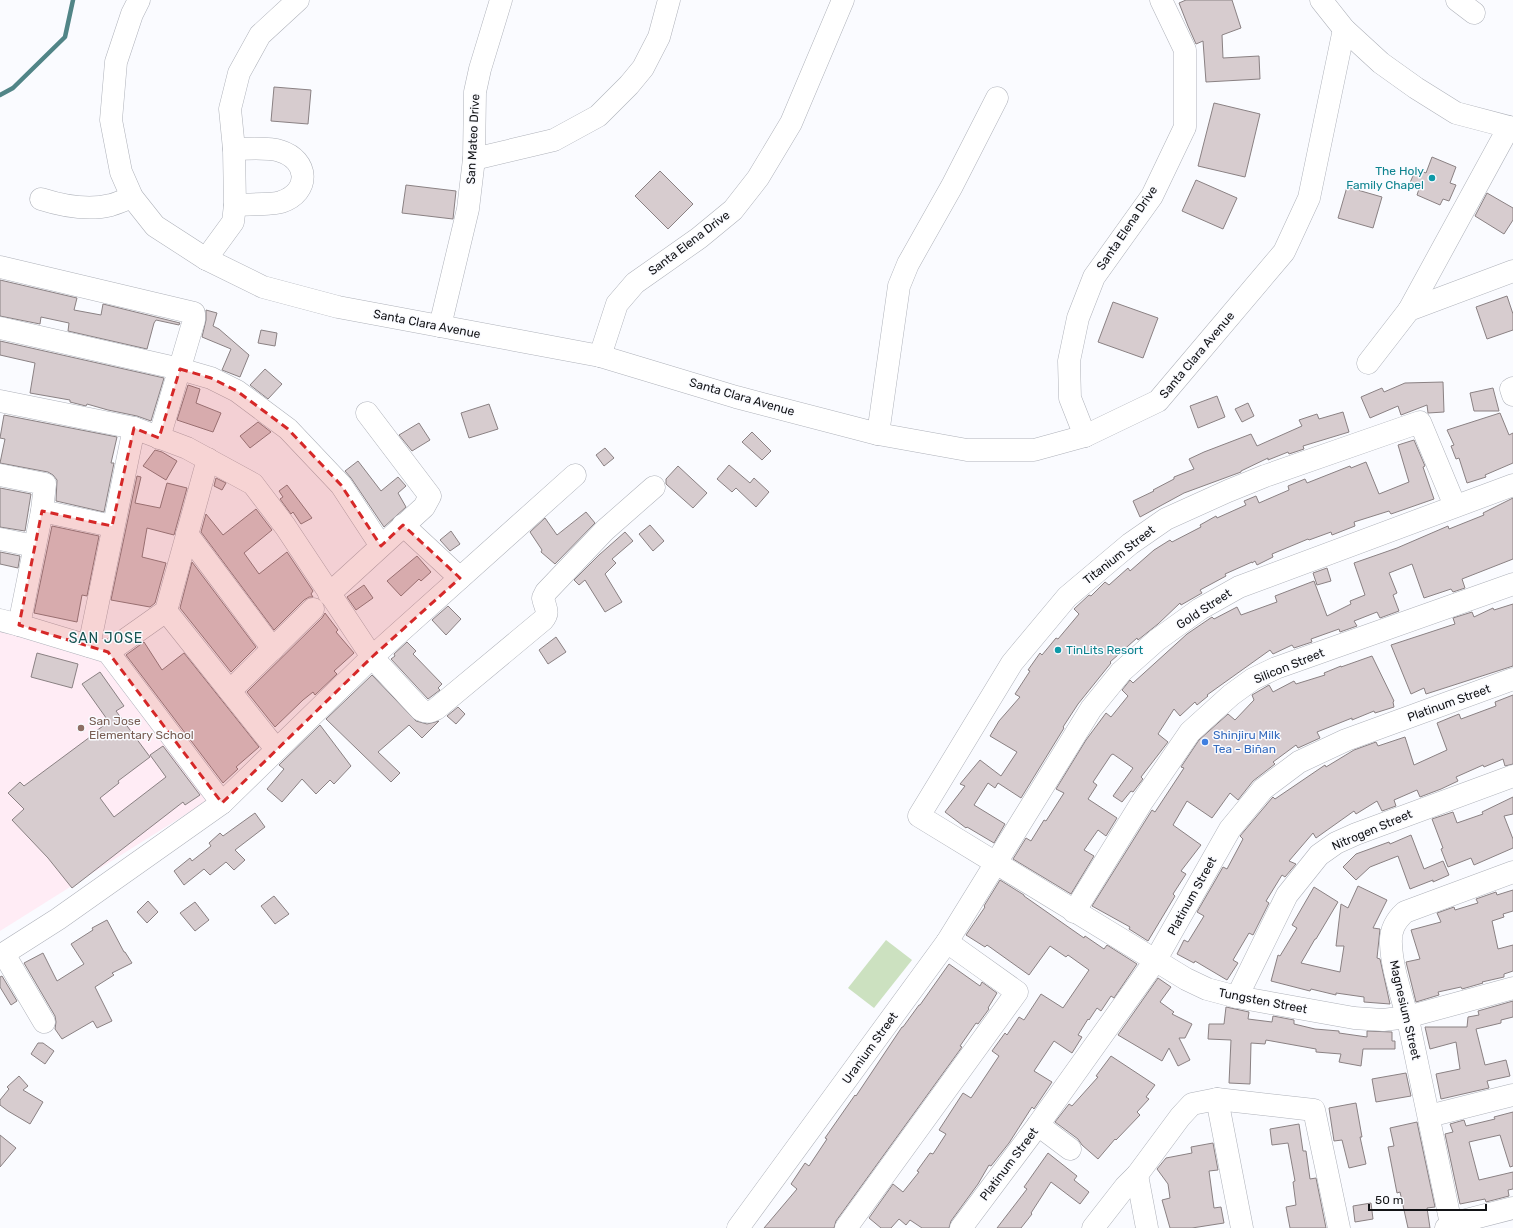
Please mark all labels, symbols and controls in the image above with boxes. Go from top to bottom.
street label: San Mateo Drive [464,93,482,185]
place label: The Holy Family Chapel [1346,164,1424,192]
marker: The Holy Family Chapel [1427,173,1437,183]
street label: Santa Elena Drive [1094,183,1160,273]
street label: Santa Elena Drive [646,208,733,278]
street label: Santa Clara Avenue [372,307,482,341]
street label: Santa Clara Avenue [1157,309,1238,401]
street label: Santa Clara Avenue [688,375,796,419]
street label: Titanium Street [1080,523,1158,587]
street label: Gold Street [1174,586,1234,632]
district label: SAN JOSE [69,630,143,647]
place label: TinLits Resort [1066,643,1144,657]
marker: TinLits Resort [1053,645,1063,655]
street label: Silicon Street [1252,645,1326,686]
street label: Platinum Street [1405,681,1493,725]
place label: San Jose Elementary School [89,714,194,742]
marker: San Jose Elementary School [76,723,86,733]
place label: Shinjiru Milk Tea - Biñan [1213,728,1281,756]
marker: Shinjiru Milk Tea - Biñan [1200,737,1210,747]
street label: Nitrogen Street [1330,807,1415,853]
street label: Platinum Street [1165,854,1219,938]
street label: Magnesium Street [1387,959,1423,1061]
street label: Tungsten Street [1217,986,1309,1017]
street label: Uranium Street [839,1009,901,1087]
street label: Platinum Street [977,1125,1041,1203]
scale bar [1369,1186,1486,1212]
text: 50 m [1375,1193,1403,1207]

